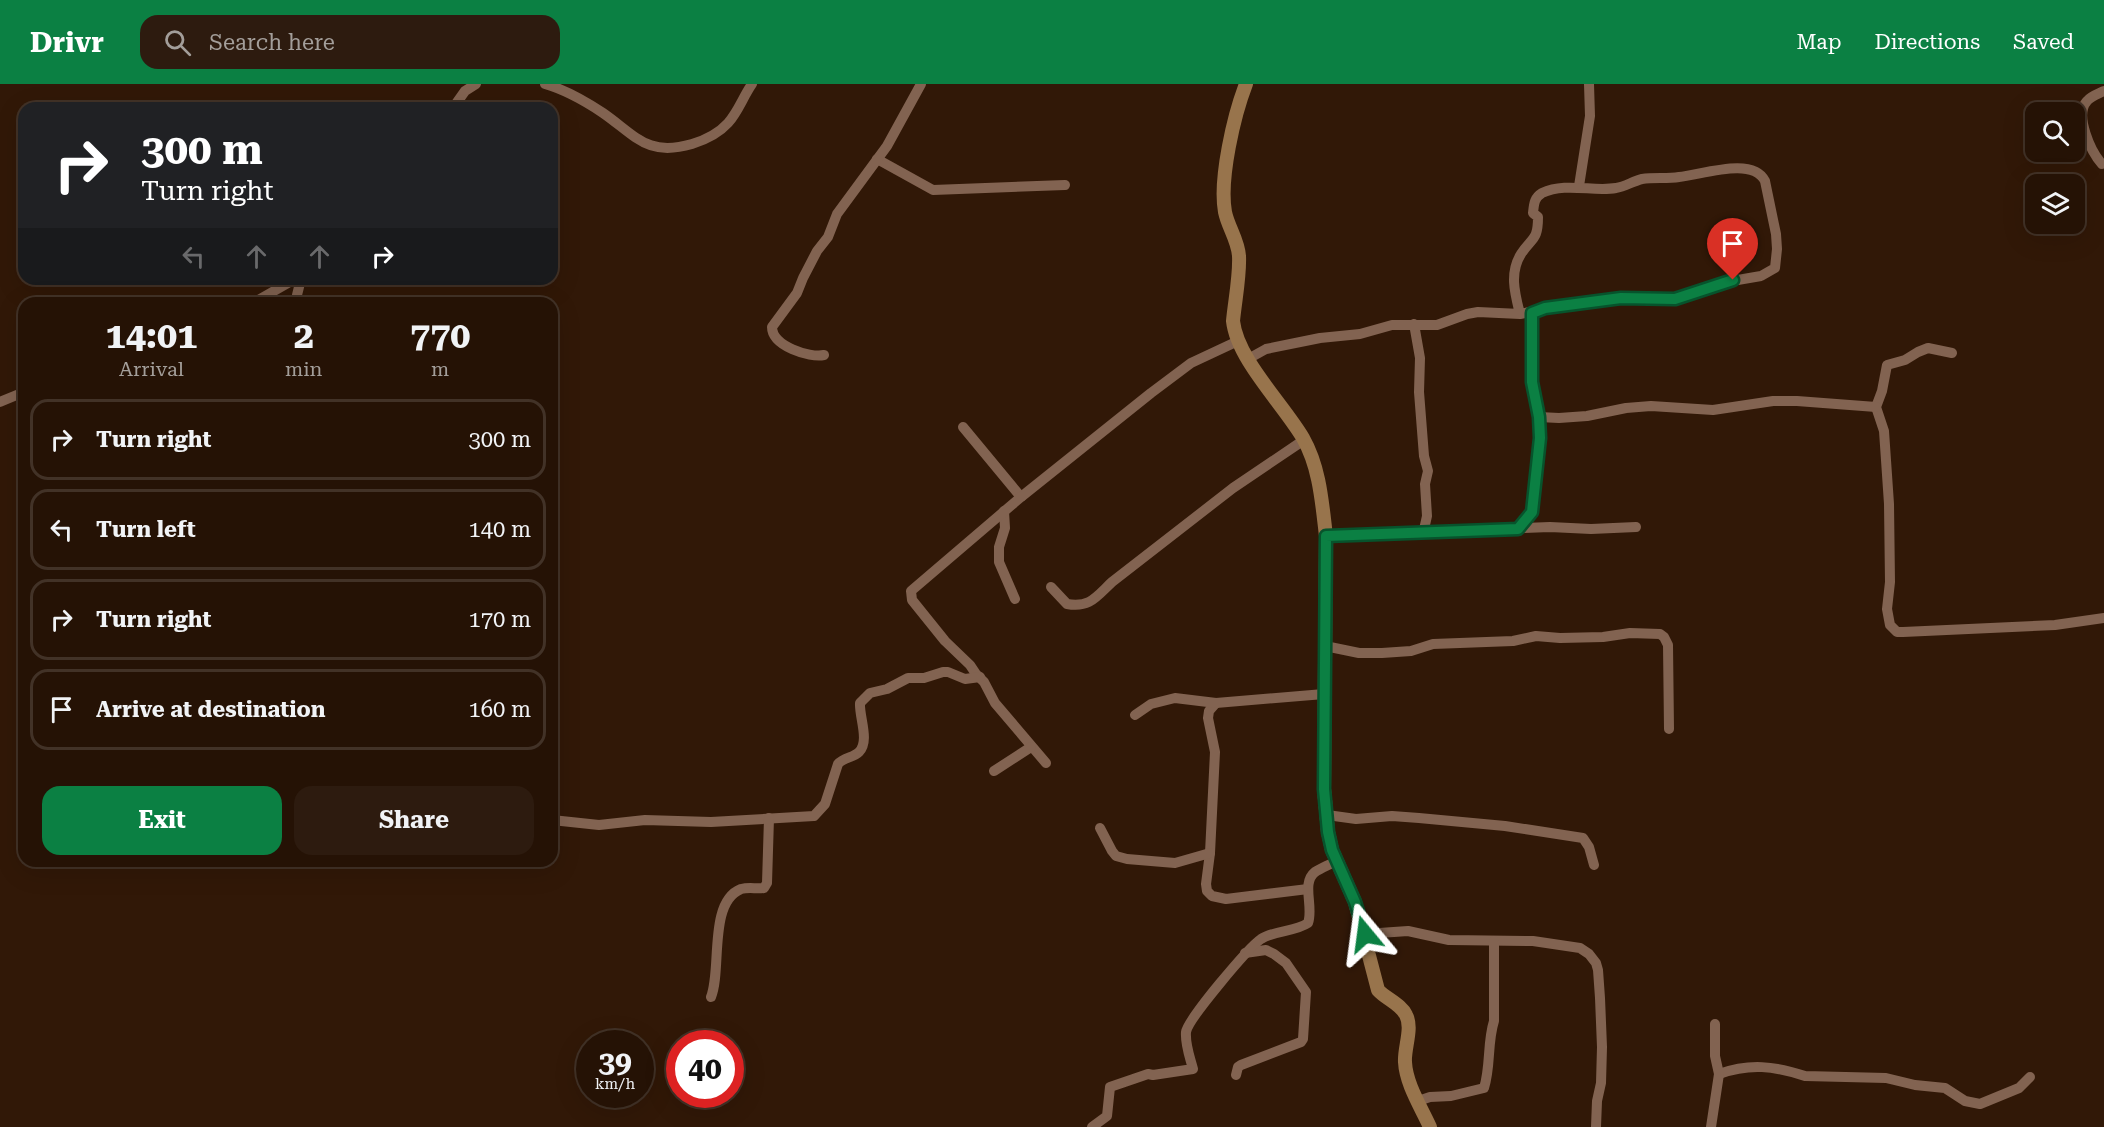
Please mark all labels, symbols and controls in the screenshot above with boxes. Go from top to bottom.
search box [140,15,560,69]
text: Drivr [30,26,104,59]
icon: search [161,26,194,59]
text: Search here [209,30,335,55]
text: Map [1797,30,1841,54]
text: Directions [1874,30,1980,54]
text: Saved [2013,30,2074,54]
map controls [2025,102,2085,234]
button: search [2025,102,2085,162]
text: 300 m [141,125,263,174]
icon: right [42,126,120,204]
button: layers [2025,174,2085,234]
text: Turn right [141,175,274,207]
pin [1707,218,1758,280]
icon: arrive [1716,227,1749,260]
icon: left [177,240,210,273]
icon: ahead [240,240,273,273]
icon: ahead [303,240,336,273]
icon: right [366,240,399,273]
text: 14:01 [106,315,197,357]
text: 2 [294,315,314,357]
text: 770 [410,315,470,357]
text: Arrival [119,357,184,381]
text: min [285,357,322,381]
text: m [431,357,449,381]
icon: right [45,423,78,456]
text: Turn right [96,427,211,452]
text: 300 m [468,427,531,452]
icon: left [45,513,78,546]
text: Turn left [96,517,196,542]
text: 140 m [468,517,531,542]
icon: right [45,603,78,636]
text: Turn right [96,607,211,632]
text: 170 m [468,607,531,632]
icon: arrive [45,693,78,726]
text: Arrive at destination [96,697,325,722]
text: 160 m [468,697,531,722]
button: Exit [42,786,282,855]
button: Share [294,786,534,855]
position arrow [1333,902,1397,966]
speed limit sign: 40 [666,1030,744,1108]
text: 39 [598,1044,632,1079]
text: km/h [595,1075,635,1093]

